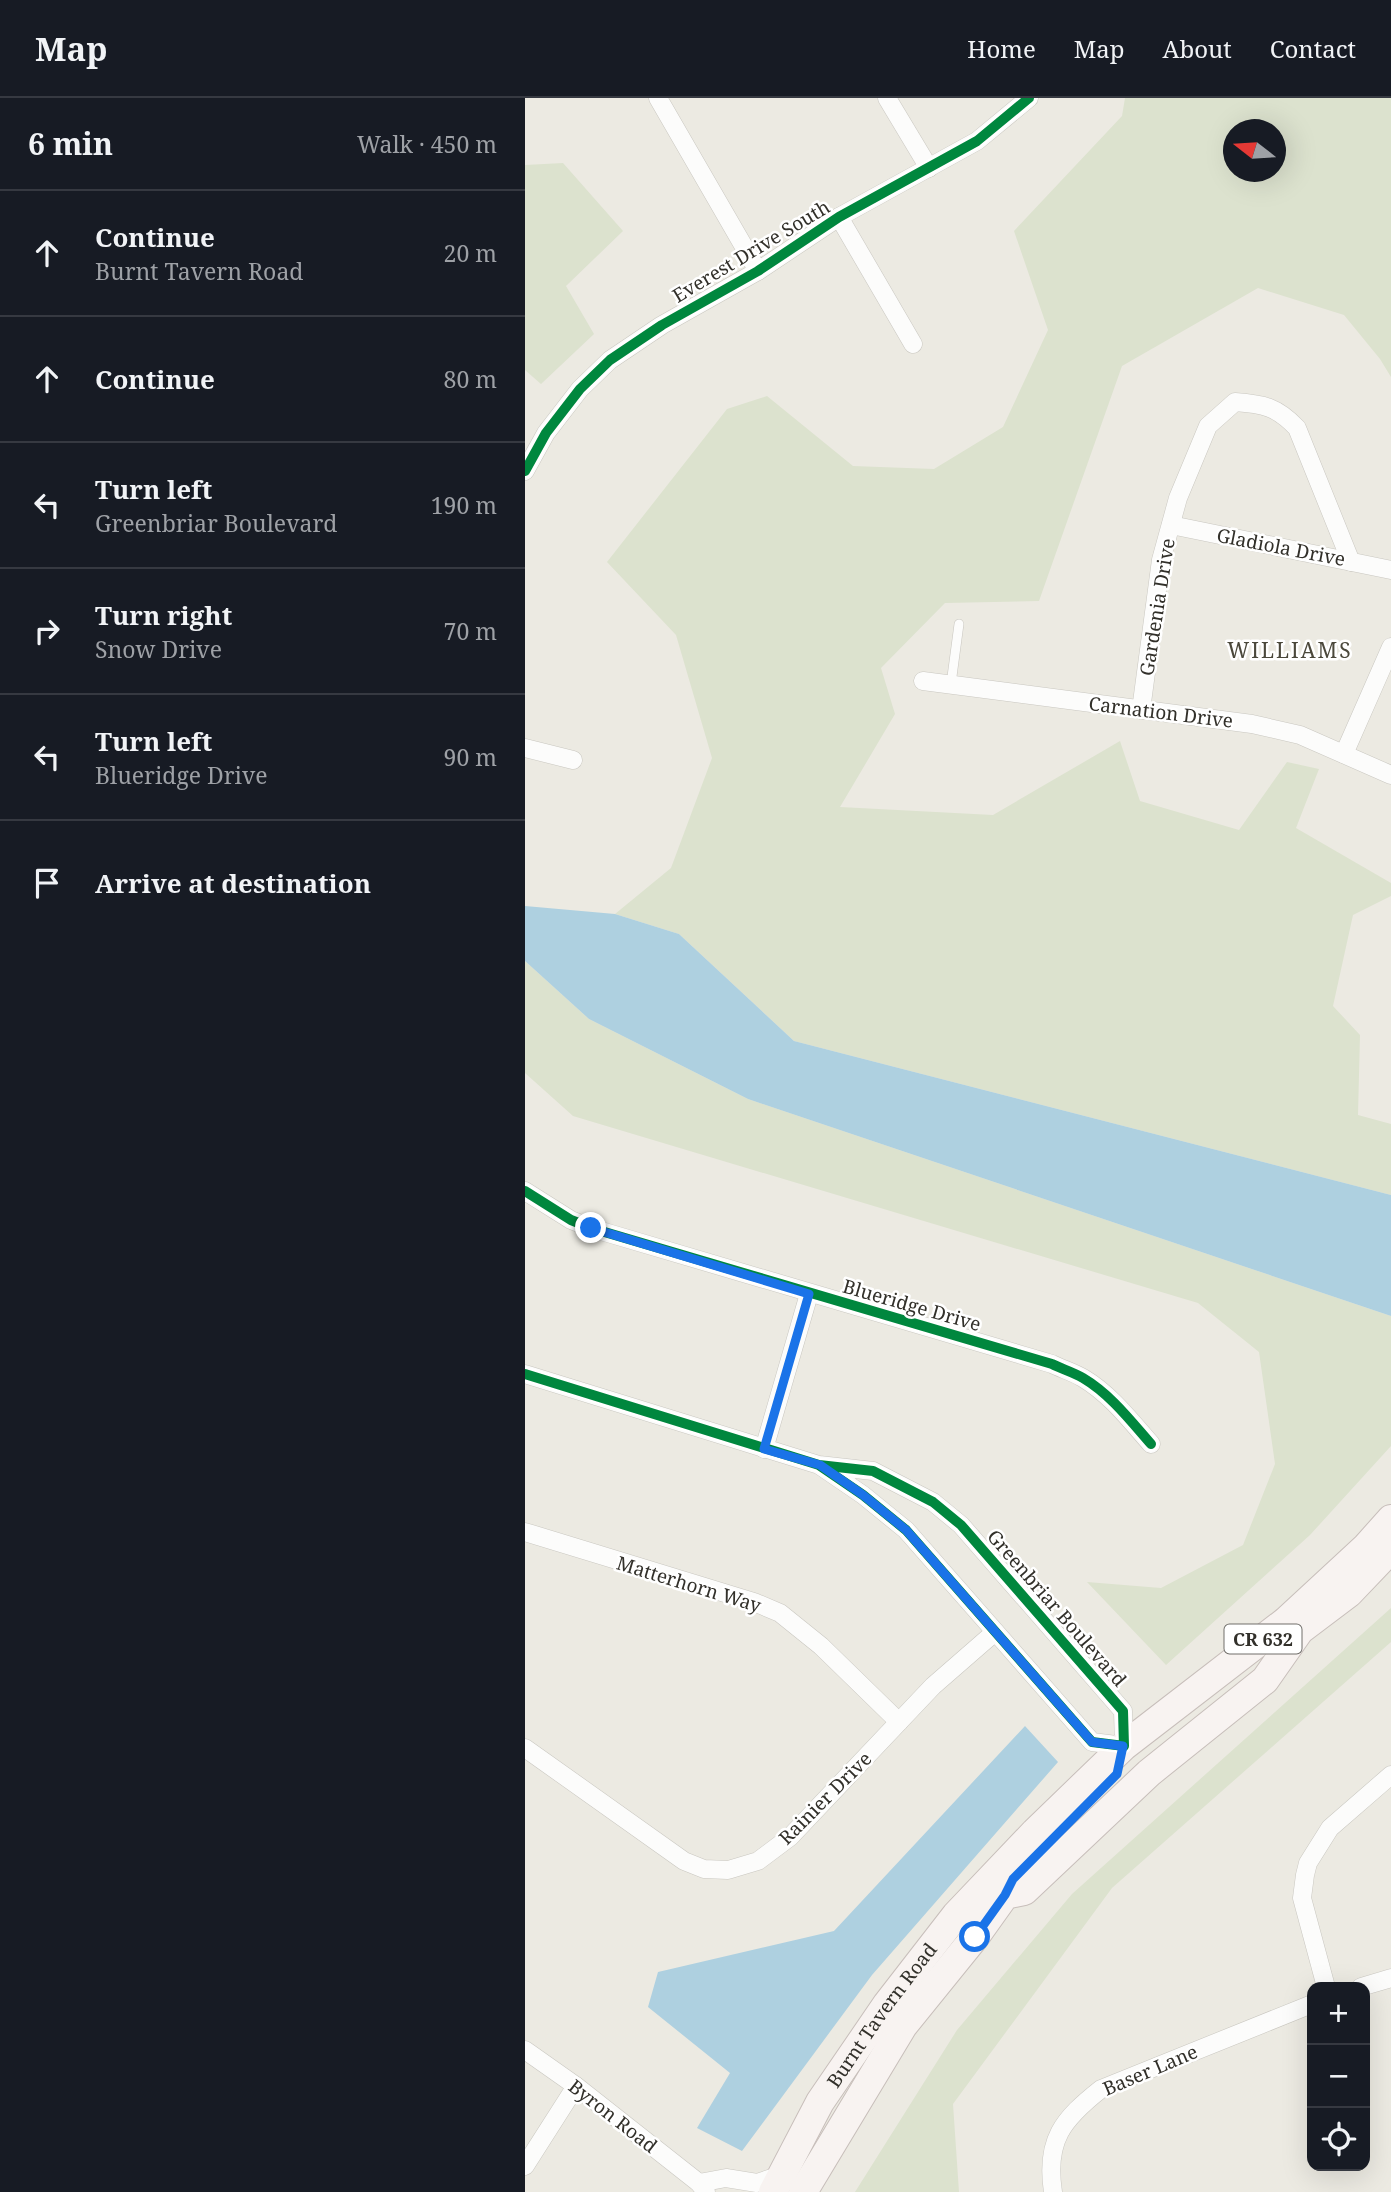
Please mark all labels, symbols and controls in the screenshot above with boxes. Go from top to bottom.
text: Map [35,26,108,71]
text: Home [967,32,1036,65]
text: Map [1074,32,1125,65]
text: About [1163,32,1232,65]
text: Contact [1270,32,1356,65]
north arrow [1223,119,1286,182]
text: 6 min [28,123,113,164]
text: Walk · 450 m [357,128,497,160]
street label: Everest Drive South [667,194,835,308]
text: Continue [95,219,215,255]
icon: ahead [28,234,66,272]
text: 20 m [444,237,497,269]
text: Burnt Tavern Road [95,255,303,287]
icon: ahead [28,360,66,398]
text: Continue [95,361,215,397]
text: 80 m [444,363,497,395]
text: Turn left [95,471,212,507]
icon: left [28,486,66,524]
text: 190 m [431,489,497,521]
text: Greenbriar Boulevard [95,507,337,539]
street label: Gladiola Drive [1215,522,1347,572]
street label: Gardenia Drive [1133,536,1181,678]
text: Turn right [95,597,232,633]
icon: right [28,612,66,650]
text: 70 m [444,615,497,647]
text: Snow Drive [95,633,222,665]
district label: WILLIAMS [1227,636,1353,664]
street label: Carnation Drive [1087,690,1235,734]
text: Turn left [95,723,212,759]
icon: left [28,738,66,776]
text: 90 m [444,741,497,773]
text: Blueridge Drive [95,759,268,791]
icon: arrive [28,864,66,902]
text: Arrive at destination [95,865,371,901]
route end [575,1212,606,1243]
street label: Blueridge Drive [840,1273,984,1337]
street label: Greenbriar Boulevard [982,1524,1133,1692]
street label: Matterhorn Way [614,1550,765,1618]
road number: CR 632 [1225,1624,1301,1654]
street label: Rainier Drive [773,1746,877,1850]
route start [959,1921,990,1952]
street label: Burnt Tavern Road [821,1937,943,2093]
map controls [1307,1982,1370,2171]
button: + [1307,1982,1370,2045]
street label: Baser Lane [1099,2038,1201,2102]
button: − [1307,2045,1370,2108]
street label: Byron Road [563,2073,663,2159]
button: locate [1307,2108,1370,2171]

